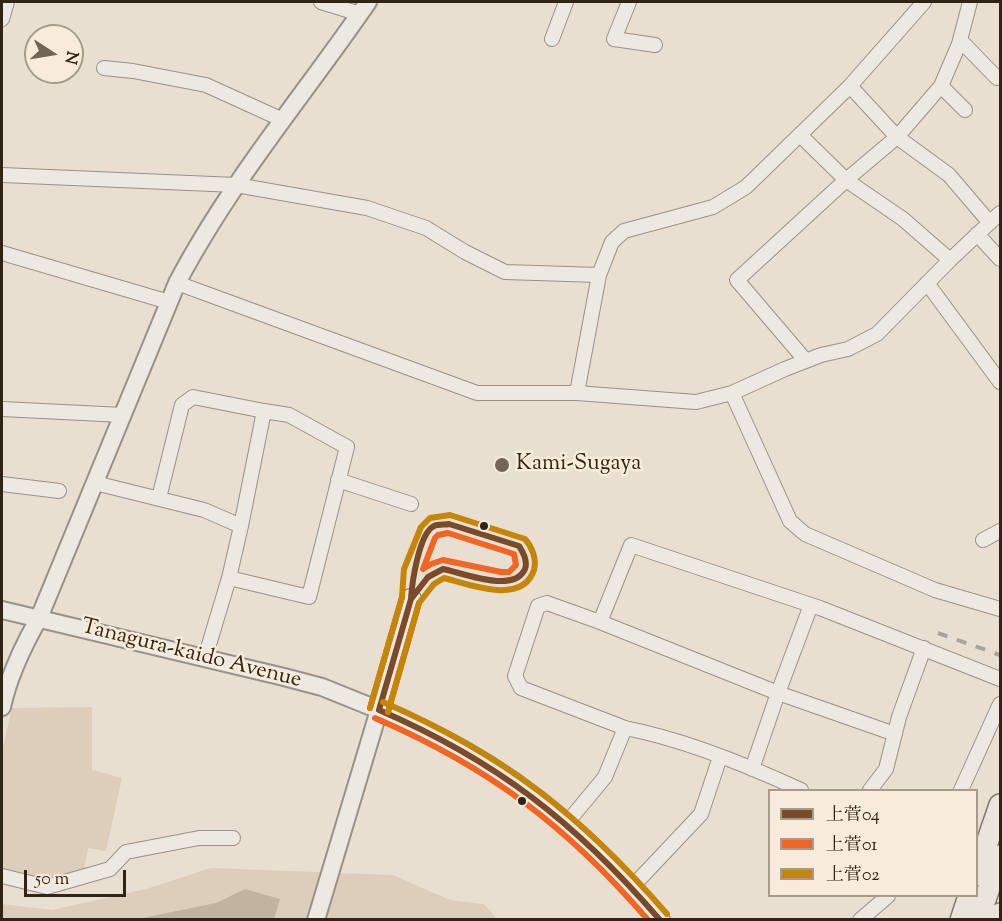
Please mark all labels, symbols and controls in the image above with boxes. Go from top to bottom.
north arrow [24,24,84,84]
text: N [58,49,83,66]
place label: Kami-Sugaya [516,452,641,478]
marker: Kami-Sugaya [493,456,511,474]
unlabelled marker [478,520,490,532]
street label: Tanagura-kaido Avenue [78,615,304,695]
legend [768,789,978,897]
unlabelled marker [516,795,528,807]
text: 上菅04 [826,803,880,829]
text: 上菅01 [826,833,877,859]
scale bar [27,858,129,896]
text: 上菅02 [826,863,880,889]
text: 50 m [35,867,69,893]

